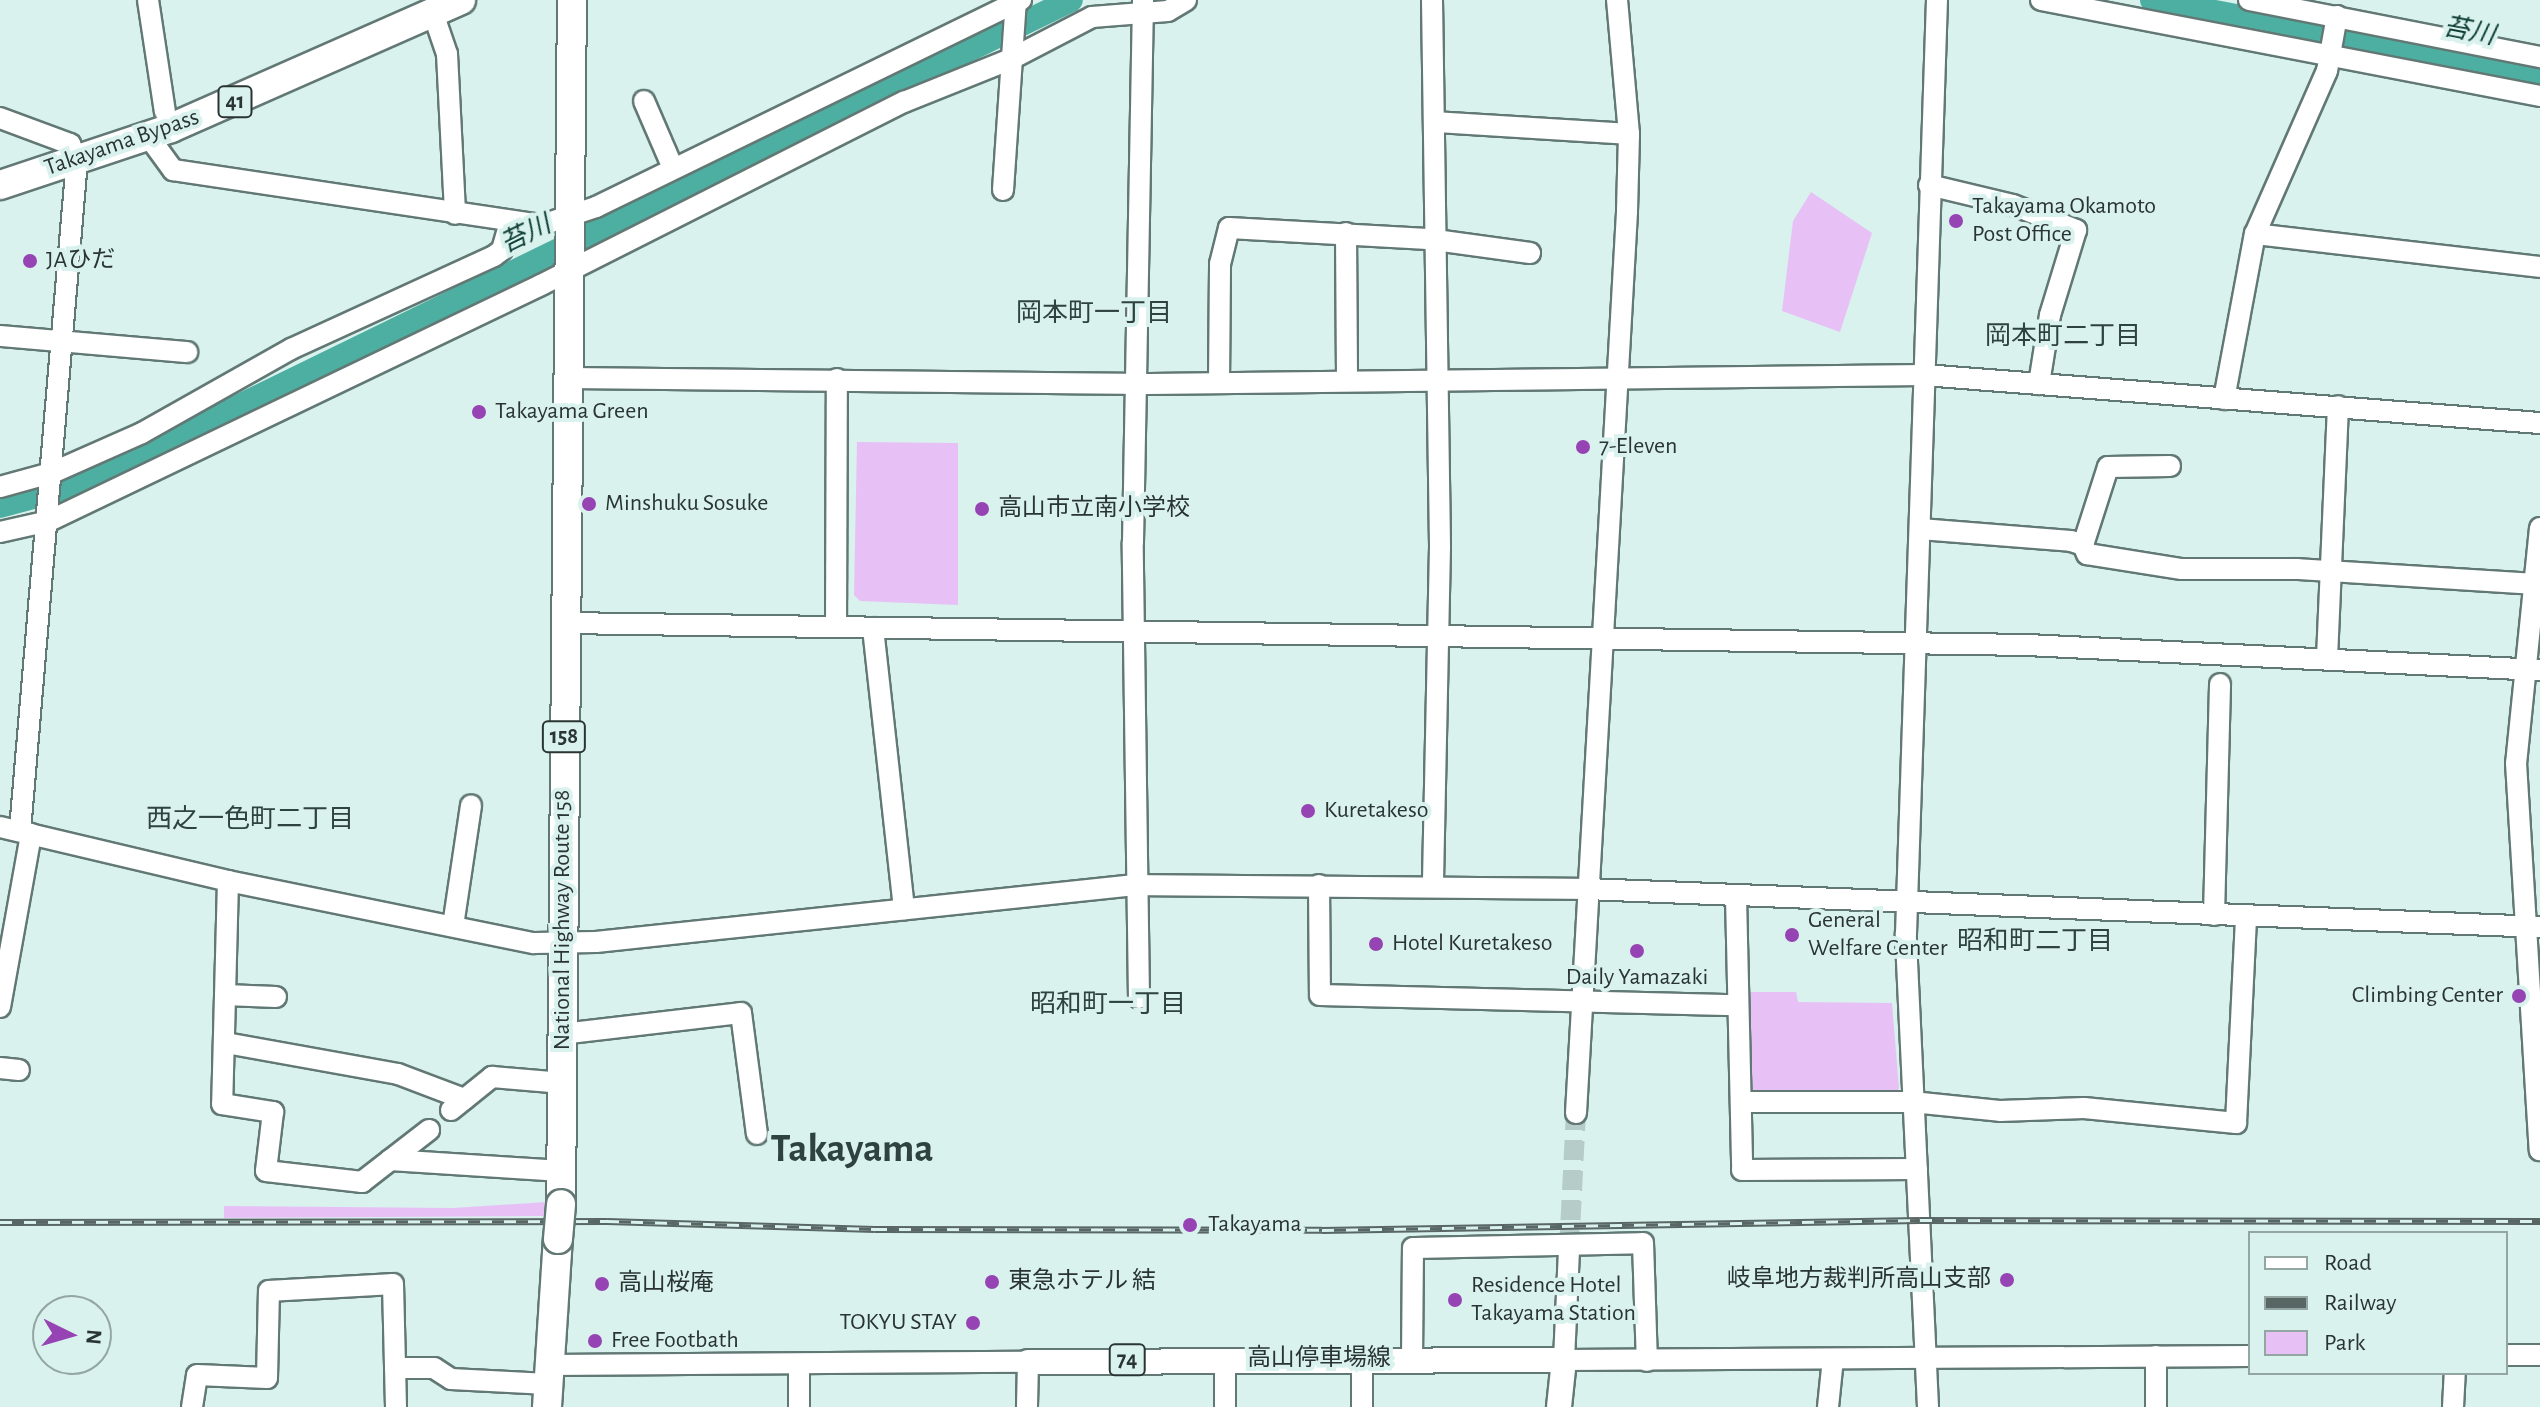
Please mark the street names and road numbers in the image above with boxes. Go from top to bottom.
road number: 41 [217,84,253,120]
street label: Takayama Bypass [41,103,203,183]
road number: 158 [540,719,588,755]
street label: National Highway Route 158 [549,790,577,1050]
road number: 74 [1107,1342,1147,1378]
street label: 高山停車場線 [1247,1345,1391,1373]

